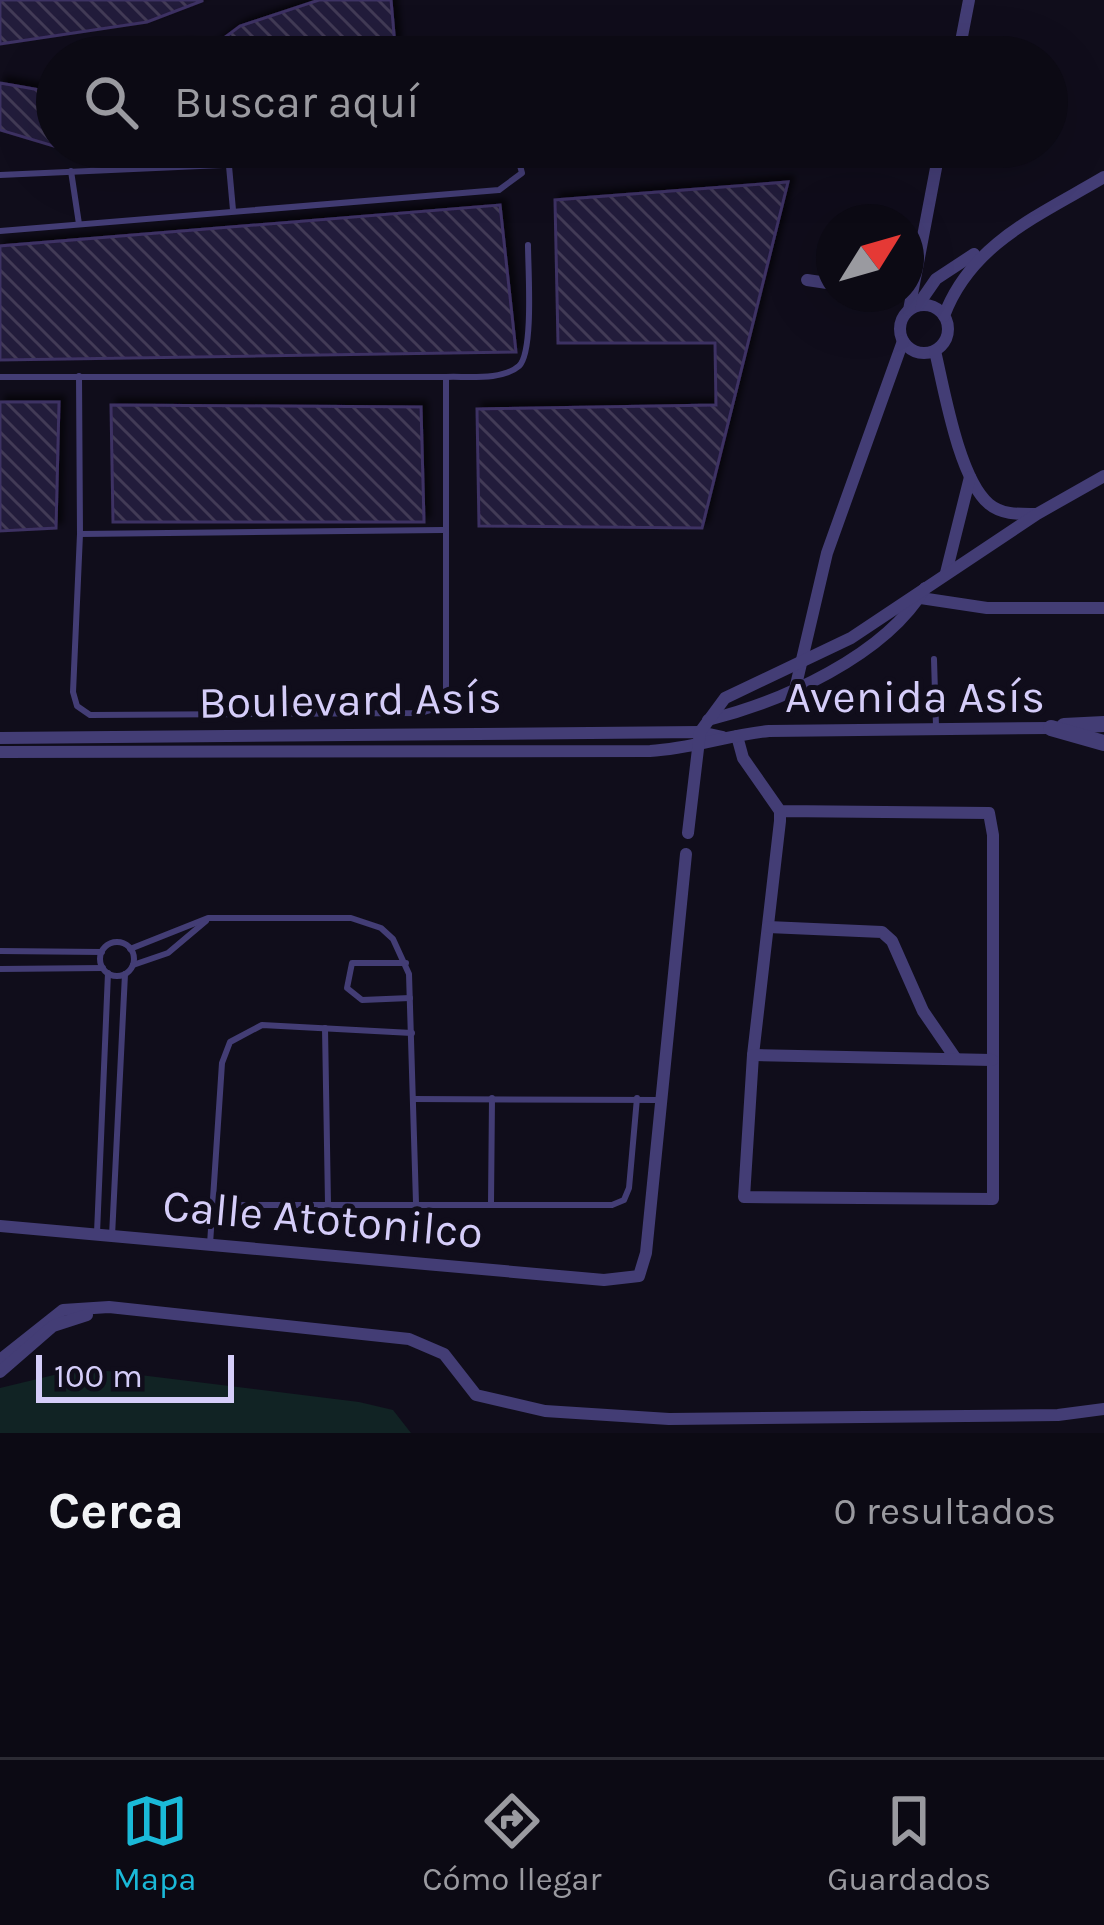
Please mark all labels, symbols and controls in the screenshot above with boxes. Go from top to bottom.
search box [36,36,1068,168]
icon: search [78,69,144,135]
text: Buscar aquí [174,76,420,128]
north arrow [816,204,924,312]
street label: Boulevard Asís [198,671,502,729]
street label: Avenida Asís [785,671,1045,723]
street label: Calle Atotonilco [161,1179,485,1259]
scale bar [36,1349,234,1402]
text: 100 m [54,1357,143,1395]
text: Cerca [48,1481,184,1541]
text: 0 resultados [833,1488,1056,1534]
tab: Mapa [113,1788,196,1898]
tab: Cómo llegar [422,1788,601,1898]
tab: Guardados [827,1788,991,1898]

